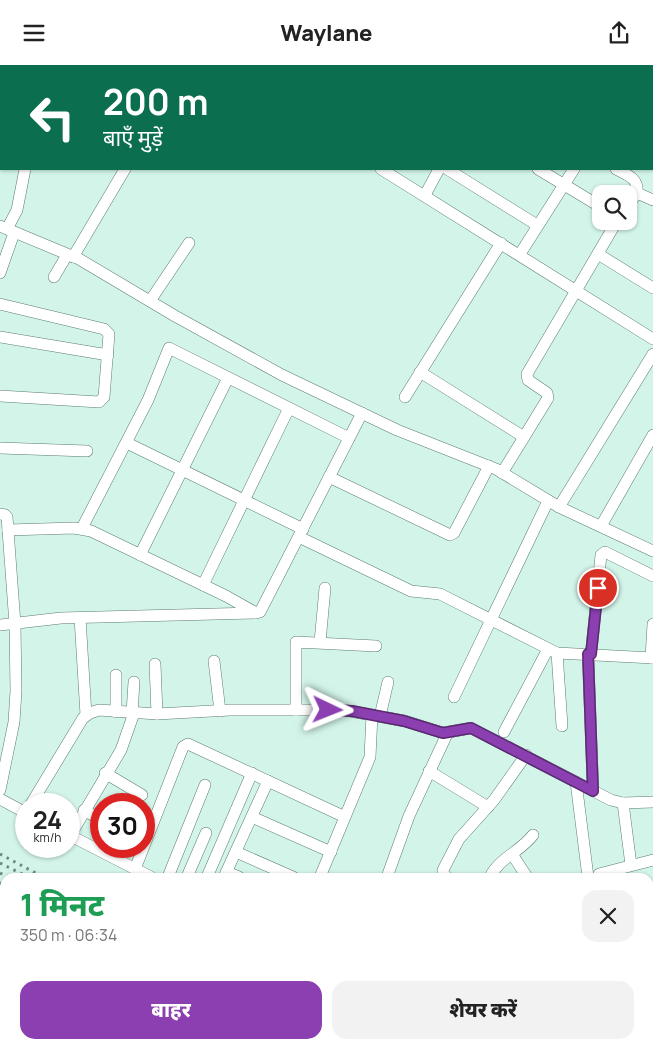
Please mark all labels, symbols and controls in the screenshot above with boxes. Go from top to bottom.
text: Waylane [281,18,372,48]
icon: menu [20,19,48,47]
icon: share [605,19,633,47]
text: 200 m [103,78,208,126]
icon: left [20,85,85,150]
text: बाएँ मुड़ें [103,123,163,153]
map controls [592,185,637,230]
button: search [592,185,637,230]
pin [577,567,619,609]
icon: arrive [584,574,612,602]
position arrow [301,683,353,735]
speed limit sign: 30 [90,793,155,858]
text: 24 [33,802,62,837]
text: km/h [34,829,61,846]
text: 1 मिनट [20,884,104,925]
button: close [582,890,634,942]
text: 350 m · 06:34 [20,924,117,946]
button: बाहर [20,981,322,1039]
button: शेयर करें [332,981,634,1039]

